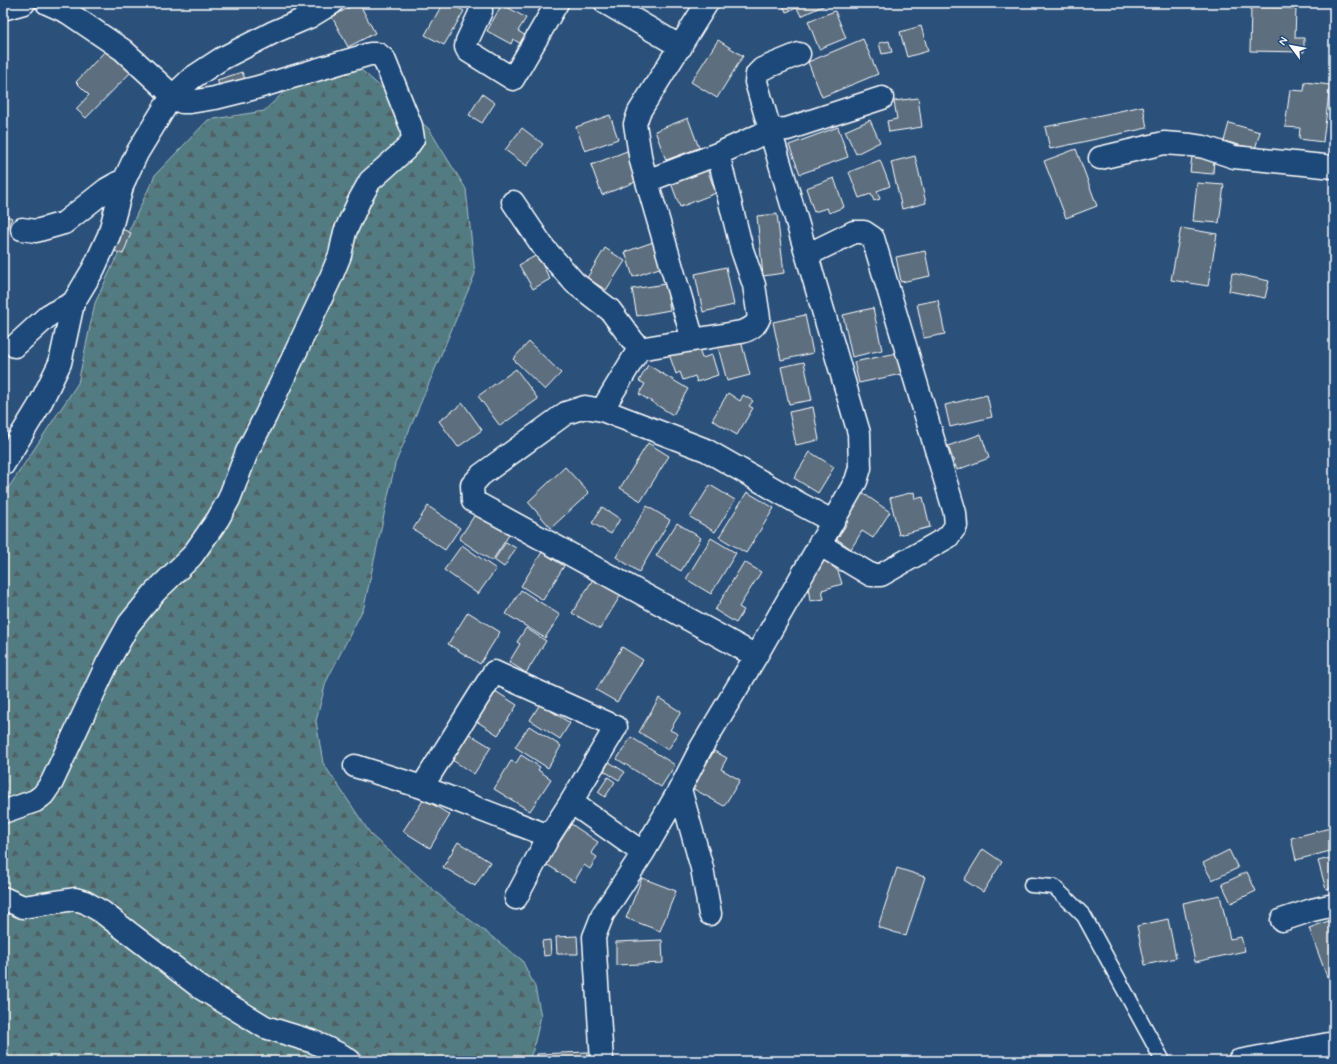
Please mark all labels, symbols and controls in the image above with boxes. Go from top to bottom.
north arrow [1271,26,1311,66]
text: N [1275,34,1291,48]

